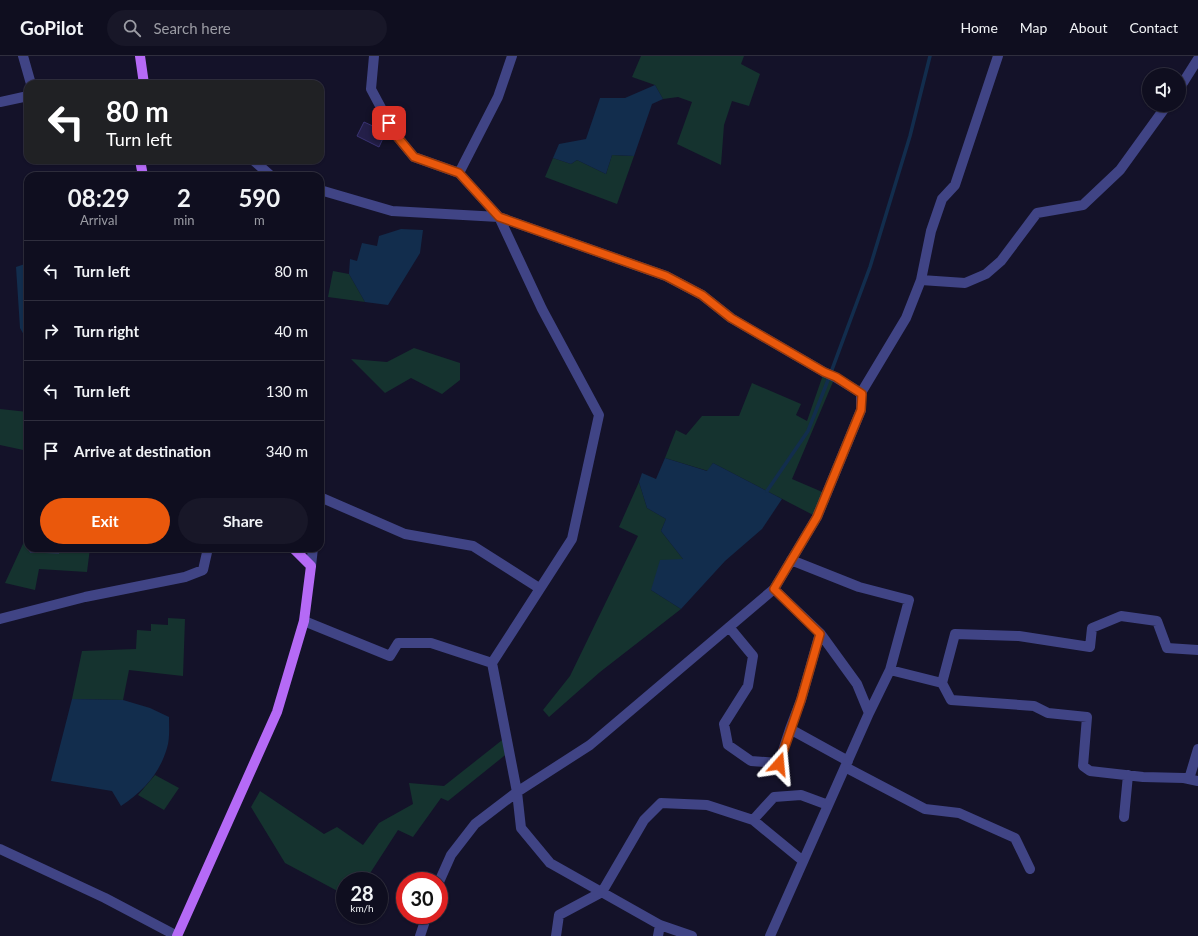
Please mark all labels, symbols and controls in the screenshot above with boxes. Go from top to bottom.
search box [107,10,387,46]
text: GoPilot [20,16,83,39]
icon: search [121,17,143,39]
text: Search here [153,19,231,37]
text: Home [960,19,998,36]
text: Map [1020,19,1047,36]
text: About [1069,19,1107,36]
text: Contact [1129,19,1178,36]
map controls [1142,68,1186,112]
button: sound [1142,68,1186,112]
text: 80 m [106,94,169,128]
icon: left [40,96,92,148]
pin [372,106,406,140]
icon: arrive [378,112,400,134]
text: Turn left [106,128,172,150]
text: 08:29 [68,183,130,212]
text: 2 [177,183,191,212]
text: 590 [238,183,280,212]
text: Arrival [80,212,117,228]
text: min [174,212,195,228]
text: m [254,212,265,228]
icon: left [40,260,62,282]
text: Turn left [74,262,130,280]
text: 80 m [274,262,308,280]
icon: right [40,320,62,342]
text: Turn right [74,322,139,340]
text: 40 m [274,322,308,340]
icon: left [40,380,62,402]
text: Turn left [74,382,130,400]
text: 130 m [266,382,308,400]
icon: arrive [40,440,62,462]
text: Arrive at destination [74,442,211,460]
text: 340 m [266,442,308,460]
button: Exit [40,498,170,544]
button: Share [178,498,308,544]
position arrow [758,743,800,785]
speed limit sign: 30 [396,872,448,924]
text: 28 [350,881,374,905]
text: km/h [350,902,374,914]

